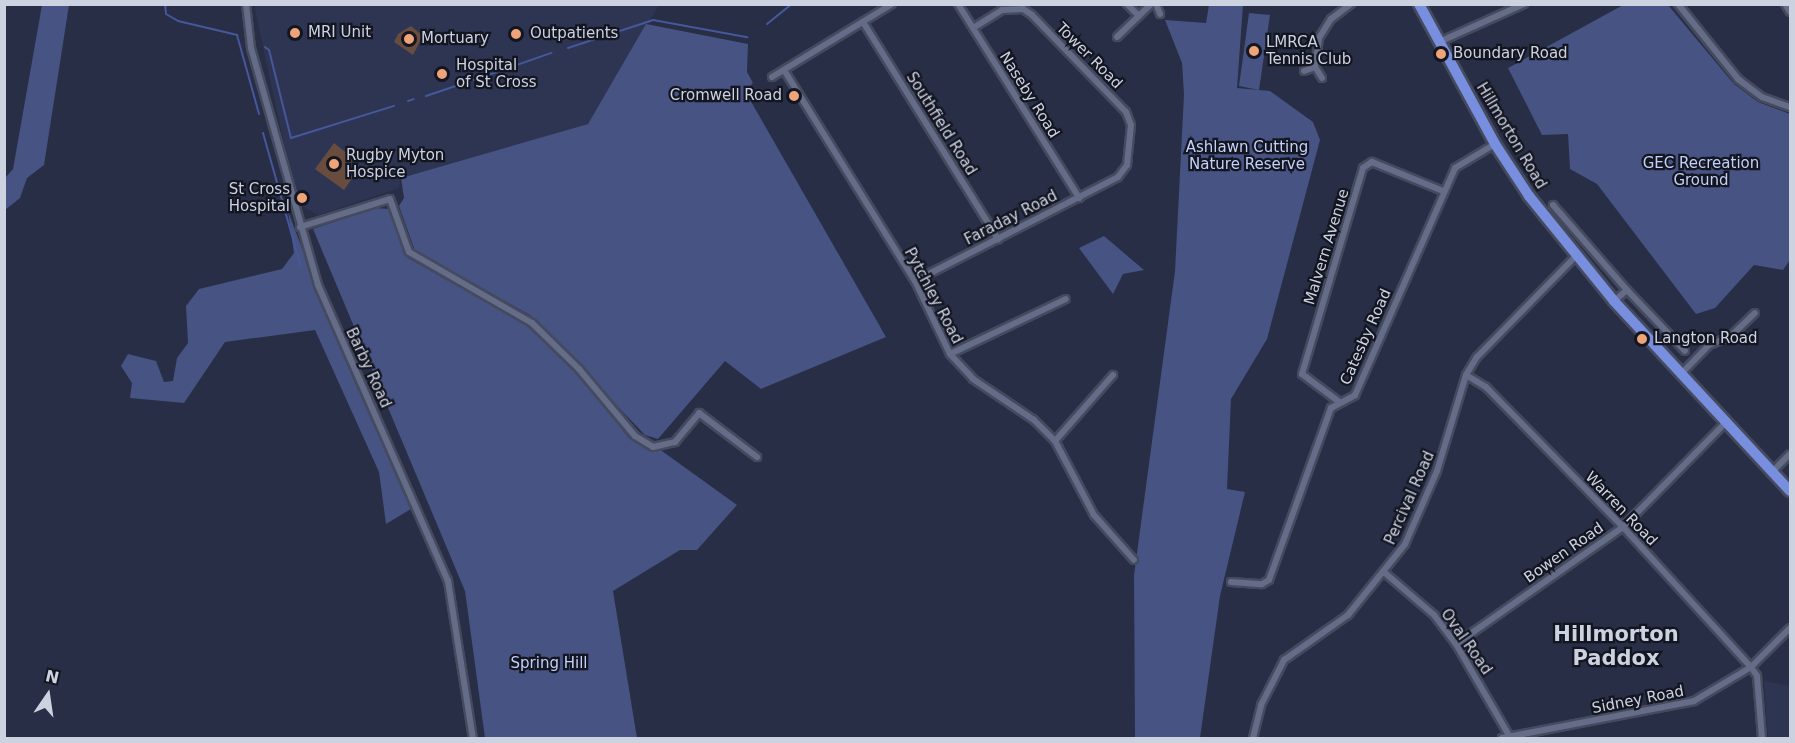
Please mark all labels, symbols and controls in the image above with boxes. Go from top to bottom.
street label: Tower Road [1052,19,1126,93]
marker: MRI Unit [286,24,304,42]
place label: MRI Unit [308,24,371,42]
marker: Outpatients [507,25,525,43]
place label: Outpatients [530,25,618,43]
place label: Mortuary [421,30,489,48]
marker: Mortuary [402,32,416,46]
place label: LMRCA Tennis Club [1266,33,1351,68]
marker: LMRCA Tennis Club [1247,44,1261,58]
place label: Boundary Road [1453,45,1568,63]
marker: Boundary Road [1434,47,1448,61]
street label: Naseby Road [995,49,1063,141]
place label: Hospital of St Cross [456,56,537,91]
marker: Hospital of St Cross [433,65,451,83]
street label: Southfield Road [902,69,980,179]
street label: Hillmorton Road [1472,80,1550,192]
place label: Cromwell Road [670,87,782,105]
marker: Cromwell Road [787,89,801,103]
park label: Ashlawn Cutting Nature Reserve [1186,138,1308,173]
place label: Rugby Myton Hospice [346,146,444,181]
park label: GEC Recreation Ground [1643,154,1759,189]
marker: Rugby Myton Hospice [327,157,341,171]
place label: St Cross Hospital [229,180,290,215]
street label: Faraday Road [962,187,1060,249]
street label: Malvern Avenue [1301,187,1353,307]
marker: St Cross Hospital [295,191,309,205]
street label: Pytchley Road [900,245,966,347]
street label: Catesby Road [1337,286,1395,388]
street label: Barby Road [342,325,394,411]
place label: Langton Road [1654,330,1758,348]
marker: Langton Road [1635,332,1649,346]
street label: Percival Road [1381,448,1439,548]
street label: Warren Road [1581,468,1661,550]
street label: Bowen Road [1521,519,1607,587]
street label: Oval Road [1437,606,1495,678]
district label: Hillmorton Paddox [1553,621,1679,671]
park label: Spring Hill [511,655,587,673]
north arrow [18,665,78,725]
text: N [43,666,61,688]
street label: Sidney Road [1591,682,1685,718]

